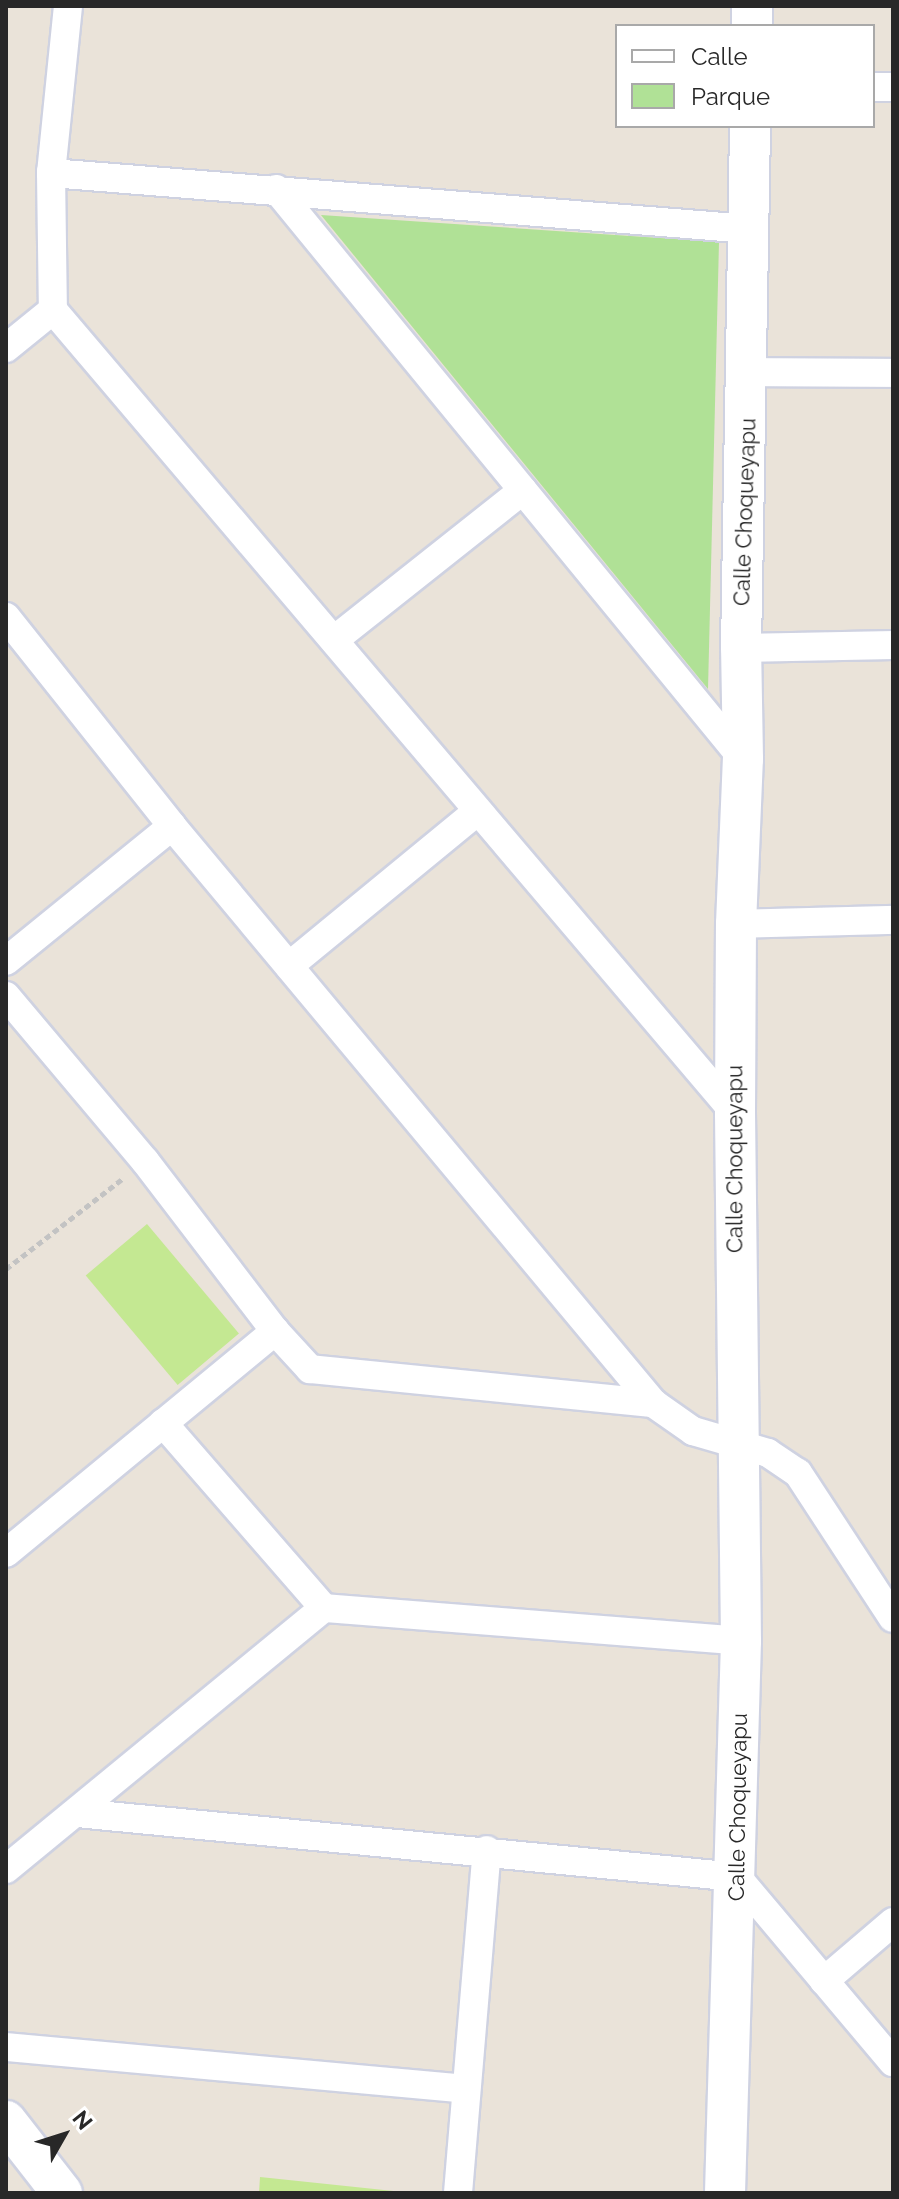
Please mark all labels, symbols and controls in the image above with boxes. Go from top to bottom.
legend [615,24,875,128]
text: Calle [691,42,748,71]
text: Parque [691,82,770,111]
street label: Calle Choqueyapu [729,418,761,606]
street label: Calle Choqueyapu [722,1065,748,1253]
street label: Calle Choqueyapu [723,1713,753,1901]
north arrow [24,2095,104,2175]
text: N [67,2105,98,2135]

